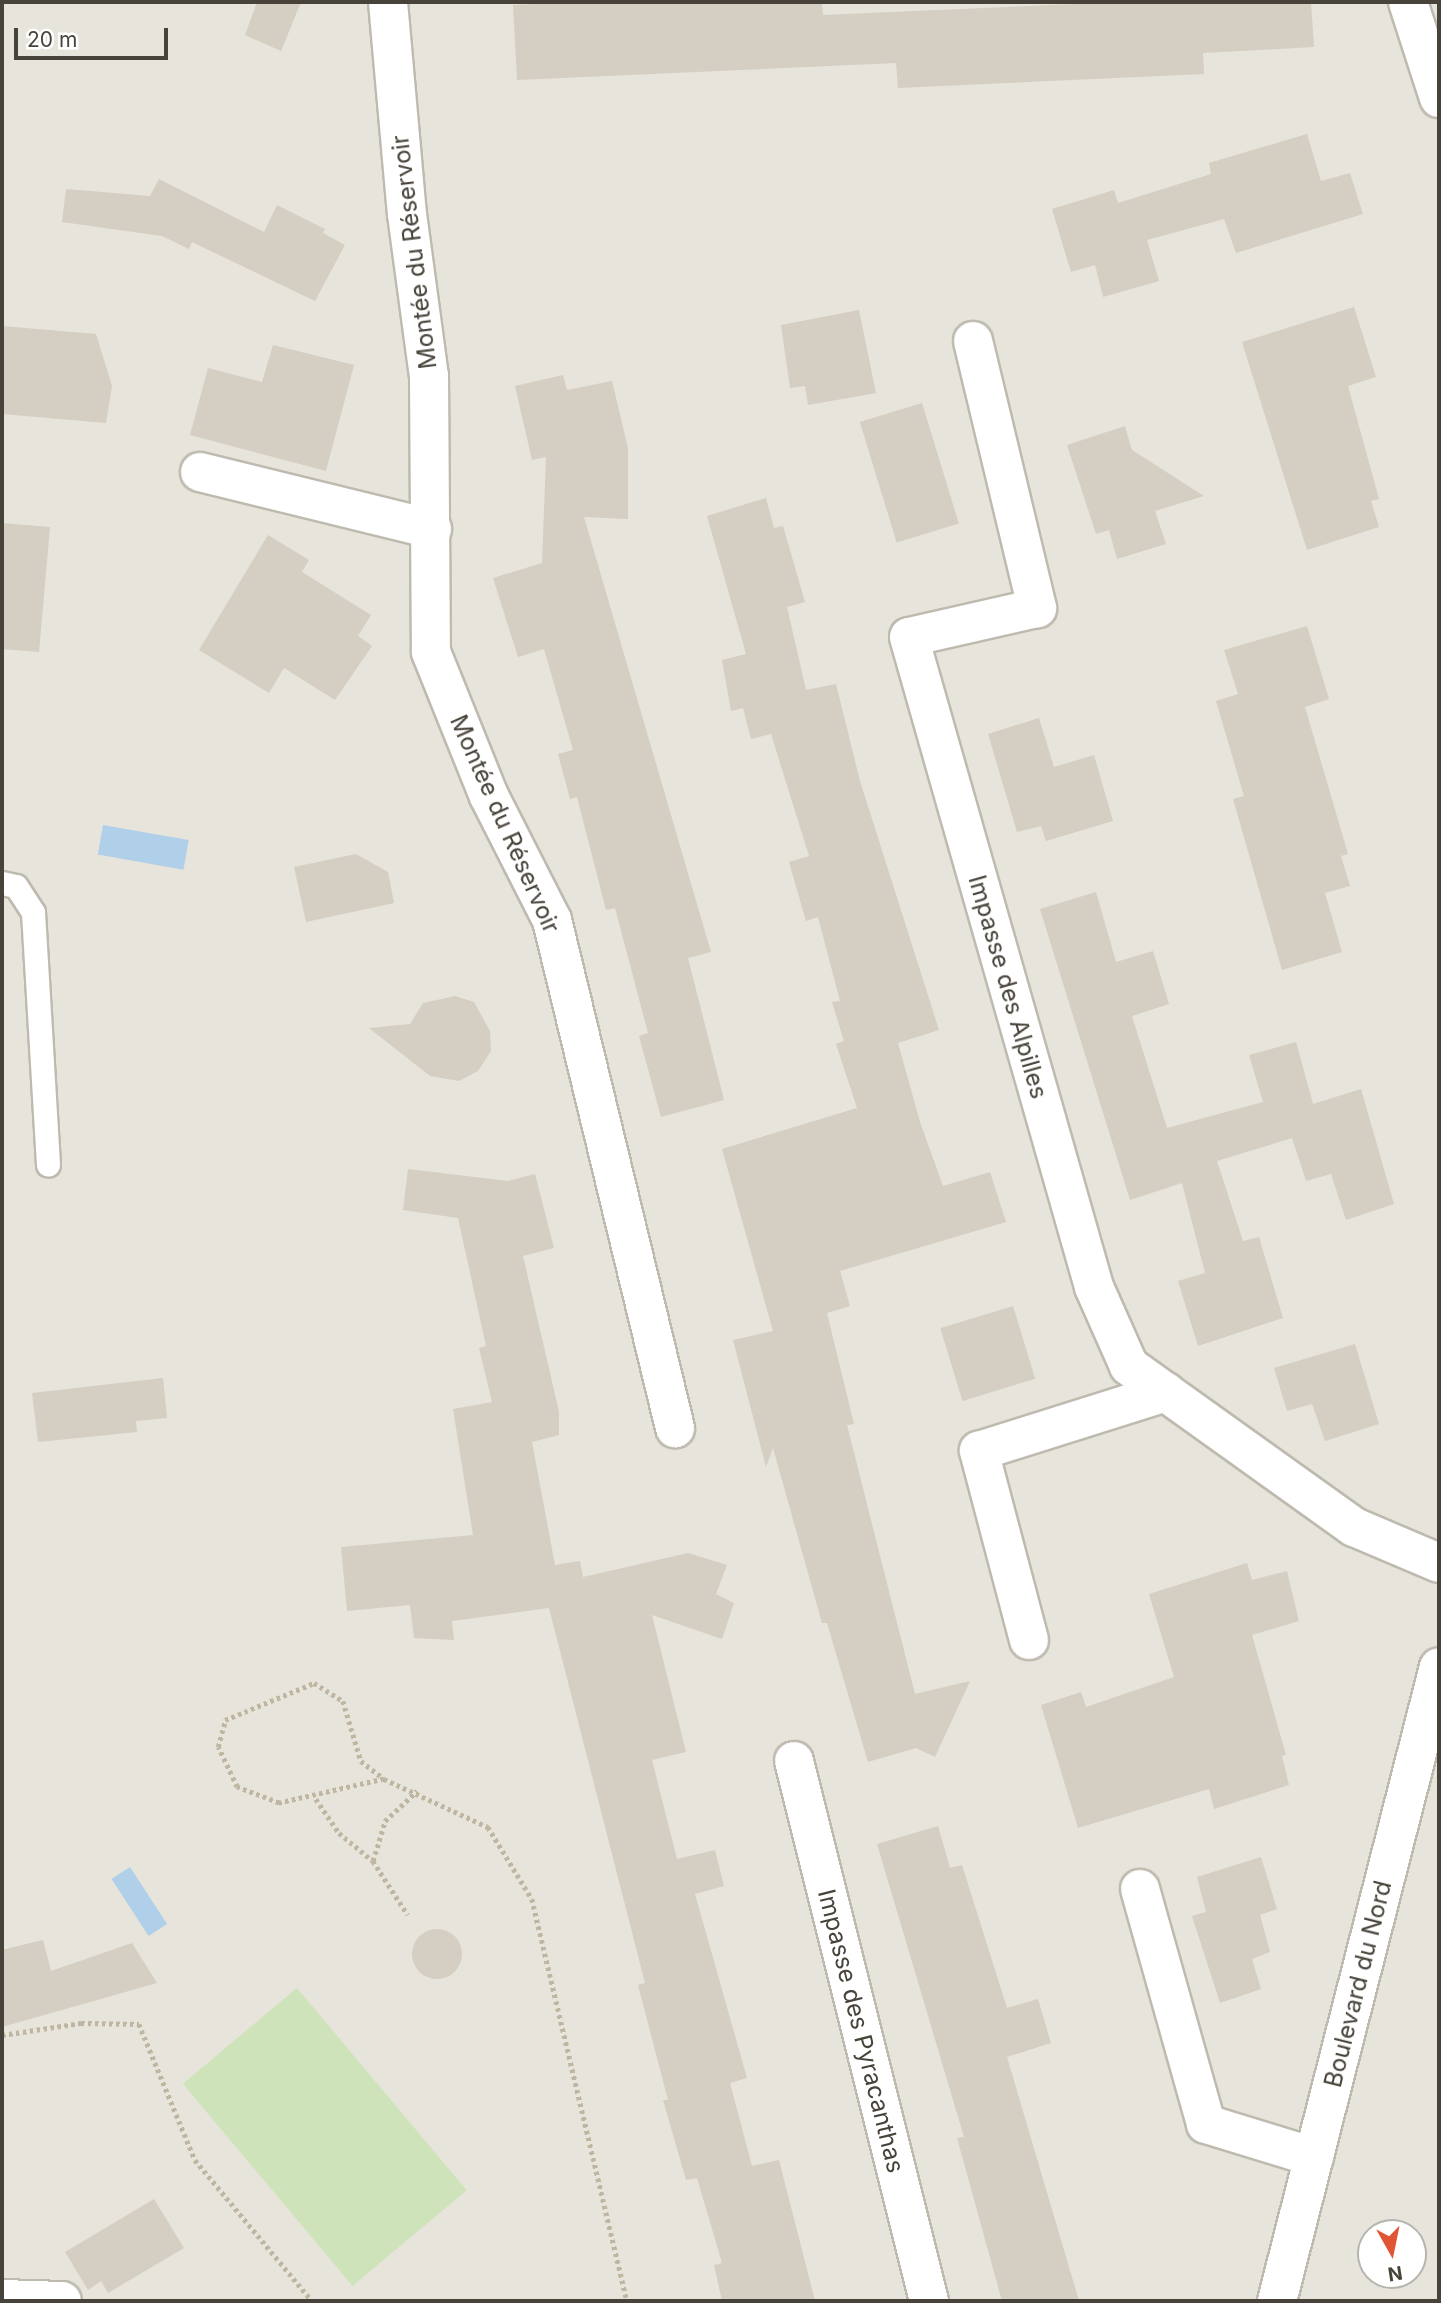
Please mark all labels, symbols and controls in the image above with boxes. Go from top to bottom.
scale bar [18,14,172,58]
text: 20 m [27,27,77,52]
street label: Montée du Réservoir [385,133,443,371]
street label: Montée du Réservoir [444,711,566,937]
street label: Impasse des Alpilles [962,872,1054,1102]
street label: Boulevard du Nord [1318,1878,1398,2090]
street label: Impasse des Pyracanthas [812,1886,910,2176]
north arrow [1357,2219,1427,2289]
text: N [1386,2261,1404,2286]

